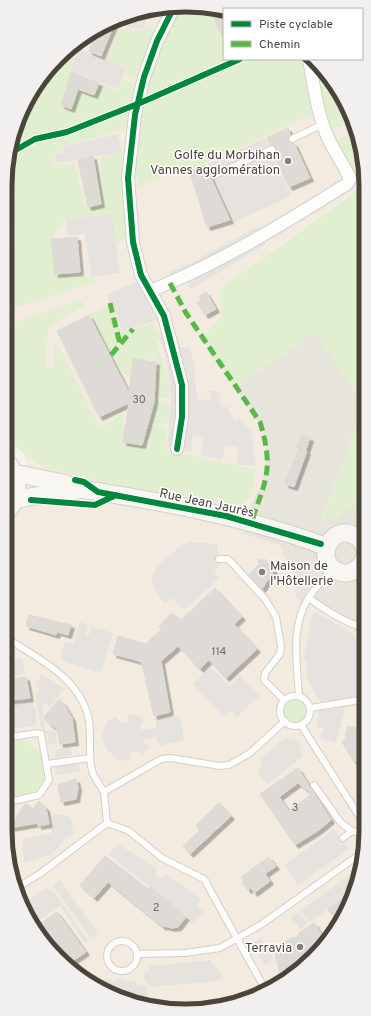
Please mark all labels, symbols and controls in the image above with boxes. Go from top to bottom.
legend [223,8,363,60]
text: Piste cyclable [259,17,333,33]
text: Chemin [259,37,300,53]
place label: Golfe du Morbihan Vannes agglomération [150,148,280,179]
marker: Golfe du Morbihan Vannes agglomération [283,156,293,166]
house number: 30 [132,393,146,407]
street label: Rue Jean Jaurès [158,486,256,522]
place label: Maison de l'Hôtellerie [270,559,333,590]
marker: Maison de l'Hôtellerie [257,567,267,577]
house number: 114 [212,645,227,659]
house number: 3 [292,801,298,815]
house number: 2 [153,901,159,915]
place label: Terravia [245,941,292,957]
marker: Terravia [295,942,305,952]

